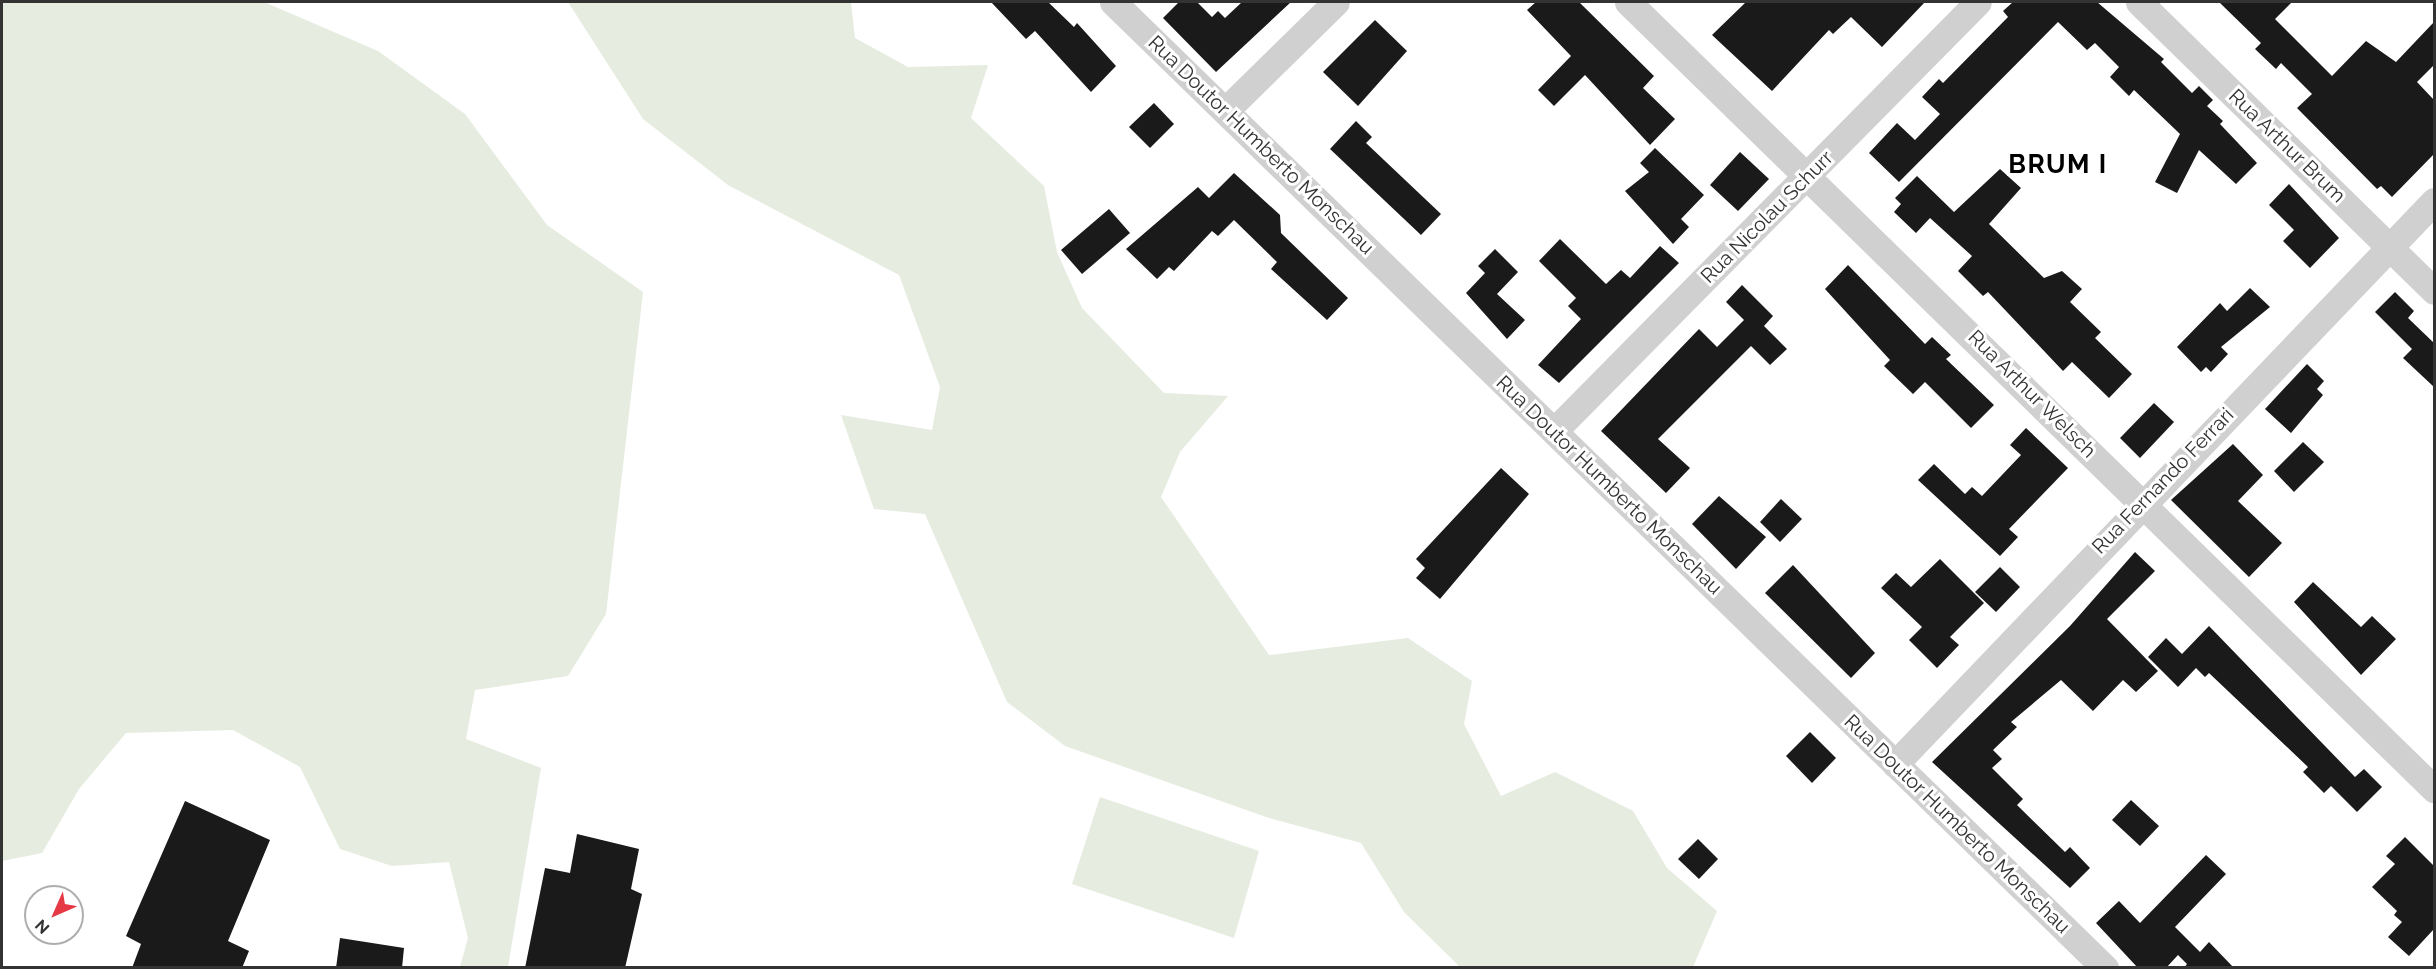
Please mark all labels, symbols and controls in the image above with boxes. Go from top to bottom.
street label: Rua Doutor Humberto Monschau [1143,30,1379,260]
street label: Rua Arthur Brum [2223,84,2351,208]
street label: Rua Nicolau Schurr [1696,146,1838,288]
district label: BRUM I [2008,149,2108,181]
street label: Rua Arthur Welsch [1962,324,2102,464]
street label: Rua Doutor Humberto Monschau [1491,370,1727,600]
street label: Rua Fernando Ferrari [2087,403,2239,559]
street label: Rua Doutor Humberto Monschau [1839,709,2075,939]
north arrow [24,885,84,945]
text: N [31,916,53,938]

